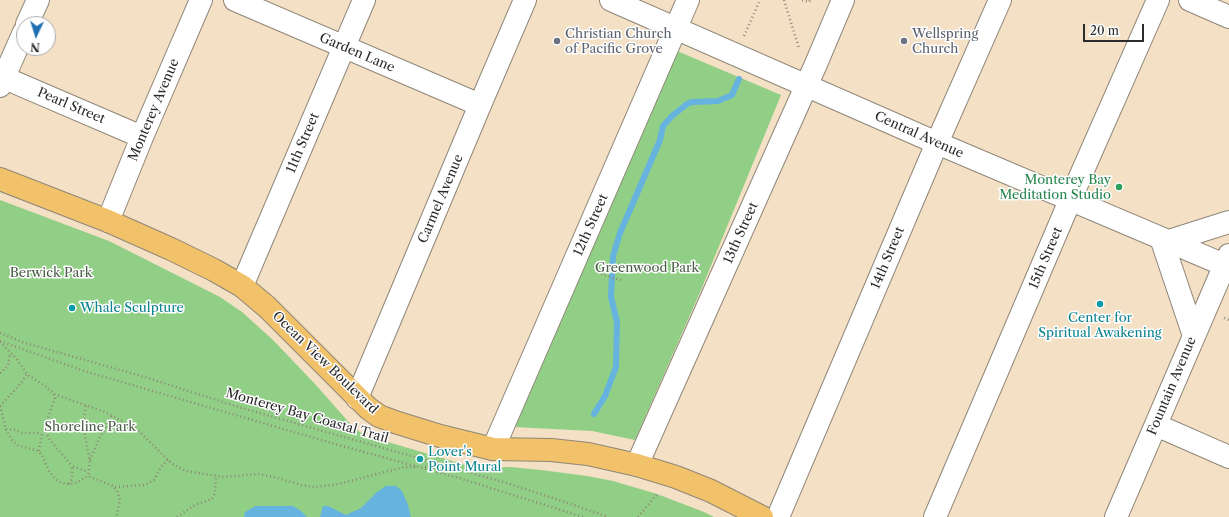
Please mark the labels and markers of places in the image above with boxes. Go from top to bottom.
place label: Christian Church of Pacific Grove [565,26,672,57]
place label: Wellspring Church [912,26,978,57]
marker: Christian Church of Pacific Grove [552,36,562,46]
marker: Wellspring Church [899,36,909,46]
place label: Monterey Bay Meditation Studio [999,172,1111,203]
marker: Monterey Bay Meditation Studio [1114,182,1124,192]
marker: Center for Spiritual Awakening [1095,299,1105,309]
place label: Whale Sculpture [80,300,184,316]
marker: Whale Sculpture [67,303,77,313]
place label: Center for Spiritual Awakening [1038,310,1162,341]
place label: Lover's Point Mural [428,444,501,475]
marker: Lover's Point Mural [415,454,425,464]

